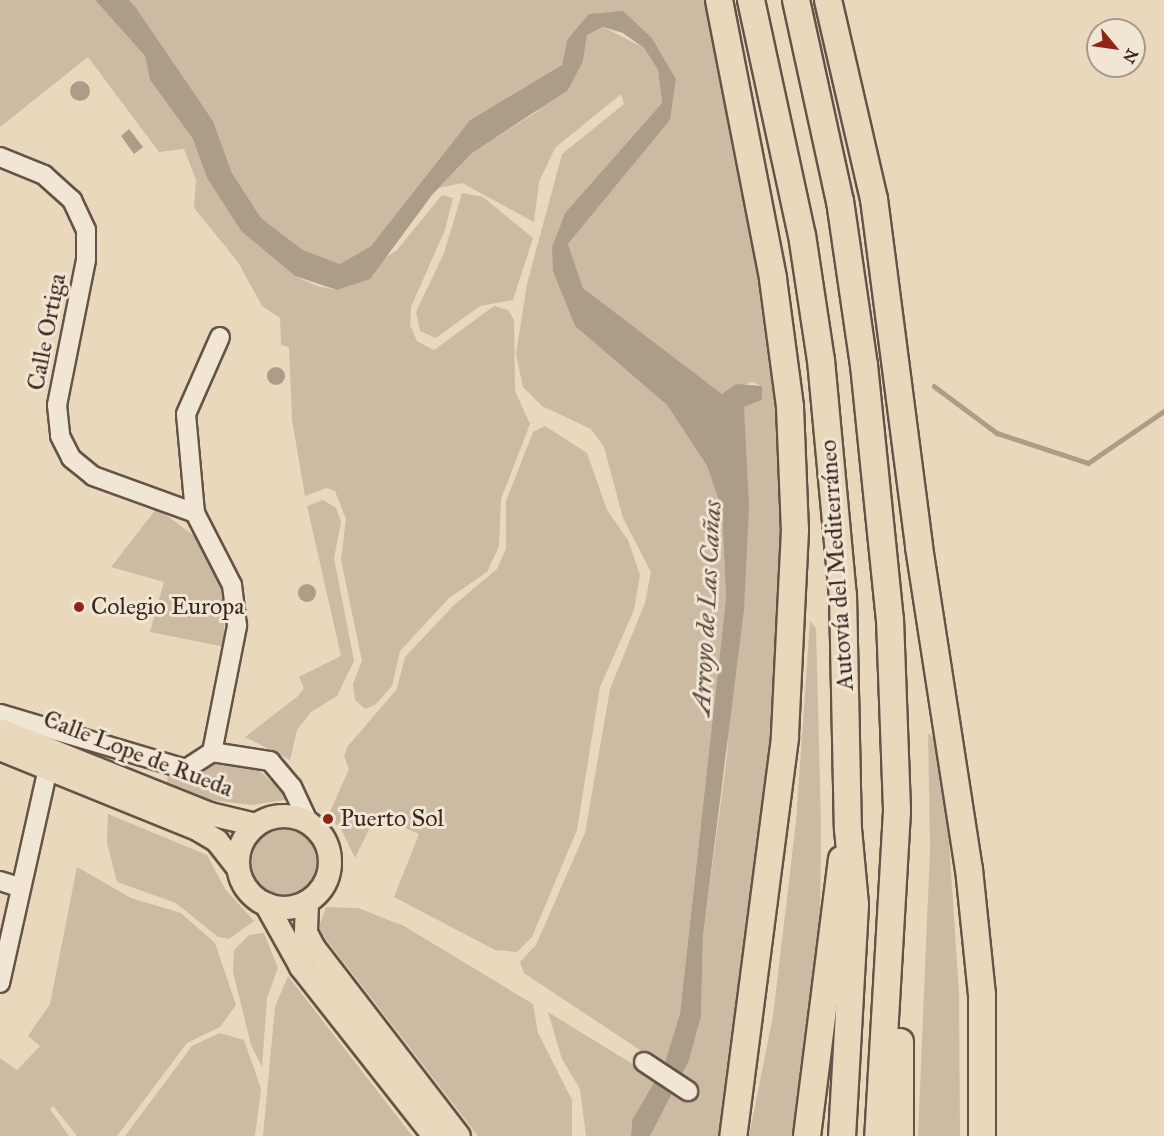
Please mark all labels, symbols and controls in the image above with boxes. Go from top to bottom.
north arrow [1086,18,1146,78]
text: N [1119,45,1142,67]
street label: Calle Ortiga [22,271,72,393]
street label: Autovía del Mediterráneo [814,439,860,691]
water label: Arroyo de Las Cañas [686,500,728,716]
place label: Colegio Europa [91,593,244,621]
marker: Colegio Europa [72,600,86,614]
street label: Calle Lope de Rueda [39,705,237,803]
place label: Puerto Sol [340,805,444,833]
marker: Puerto Sol [321,812,335,826]

